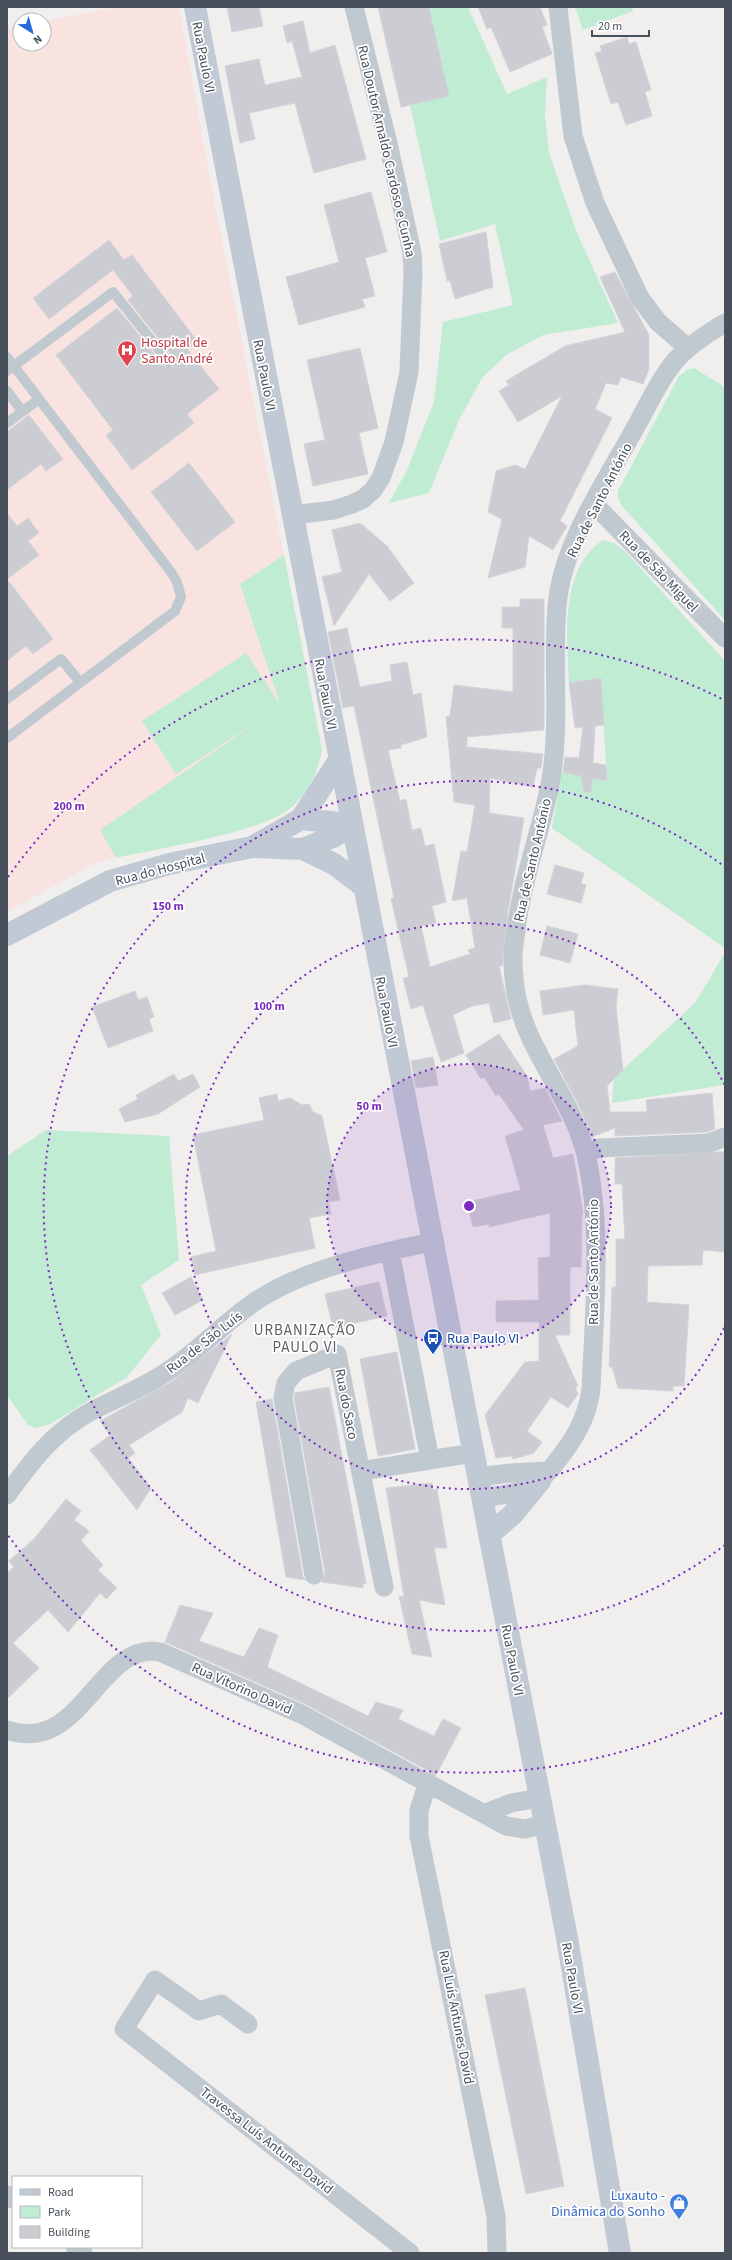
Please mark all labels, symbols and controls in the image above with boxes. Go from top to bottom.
north arrow [12,12,52,52]
scale bar [592,12,649,38]
text: 20 m [598,18,622,35]
street label: Rua Paulo VI [186,20,220,95]
text: N [30,31,45,48]
street label: Rua Doutor Arnaldo Cardoso e Cunha [352,43,420,259]
place label: Hospital de Santo André [141,333,213,369]
street label: Rua Paulo VI [247,338,281,413]
hospital icon: Hospital de Santo André [116,339,138,367]
street label: Rua de Santo António [562,440,637,561]
street label: Rua de São Miguel [614,526,703,617]
street label: Rua Paulo VI [308,657,342,732]
street label: Rua de Santo António [509,797,557,924]
text: 200 m [53,798,85,815]
street label: Rua do Hospital [113,848,208,892]
text: 150 m [152,898,184,915]
street label: Rua Paulo VI [369,975,403,1050]
text: 100 m [253,998,285,1015]
text: 50 m [356,1098,382,1115]
centre of rings [462,1199,476,1213]
street label: Rua de Santo António [584,1199,604,1325]
street label: Rua de São Luís [162,1307,247,1379]
district label: URBANIZAÇÃO PAULO VI [254,1320,356,1358]
bus stop icon: Rua Paulo VI [422,1327,444,1355]
place label: Rua Paulo VI [447,1329,519,1349]
street label: Rua do Saco [329,1367,363,1441]
street label: Rua Paulo VI [495,1623,529,1698]
street label: Rua Vitorino David [188,1658,295,1720]
street label: Rua Paulo VI [556,1941,588,2016]
street label: Rua Luís Antunes David [433,1948,479,2086]
street label: Travessa Luís Antunes David [196,2082,337,2199]
legend [12,2176,142,2248]
text: Road [48,2184,74,2201]
place label: Luxauto - Dinâmica do Sonho [551,2186,665,2222]
shop icon: Luxauto - Dinâmica do Sonho [668,2192,690,2220]
text: Park [48,2204,70,2221]
text: Building [48,2224,90,2241]

